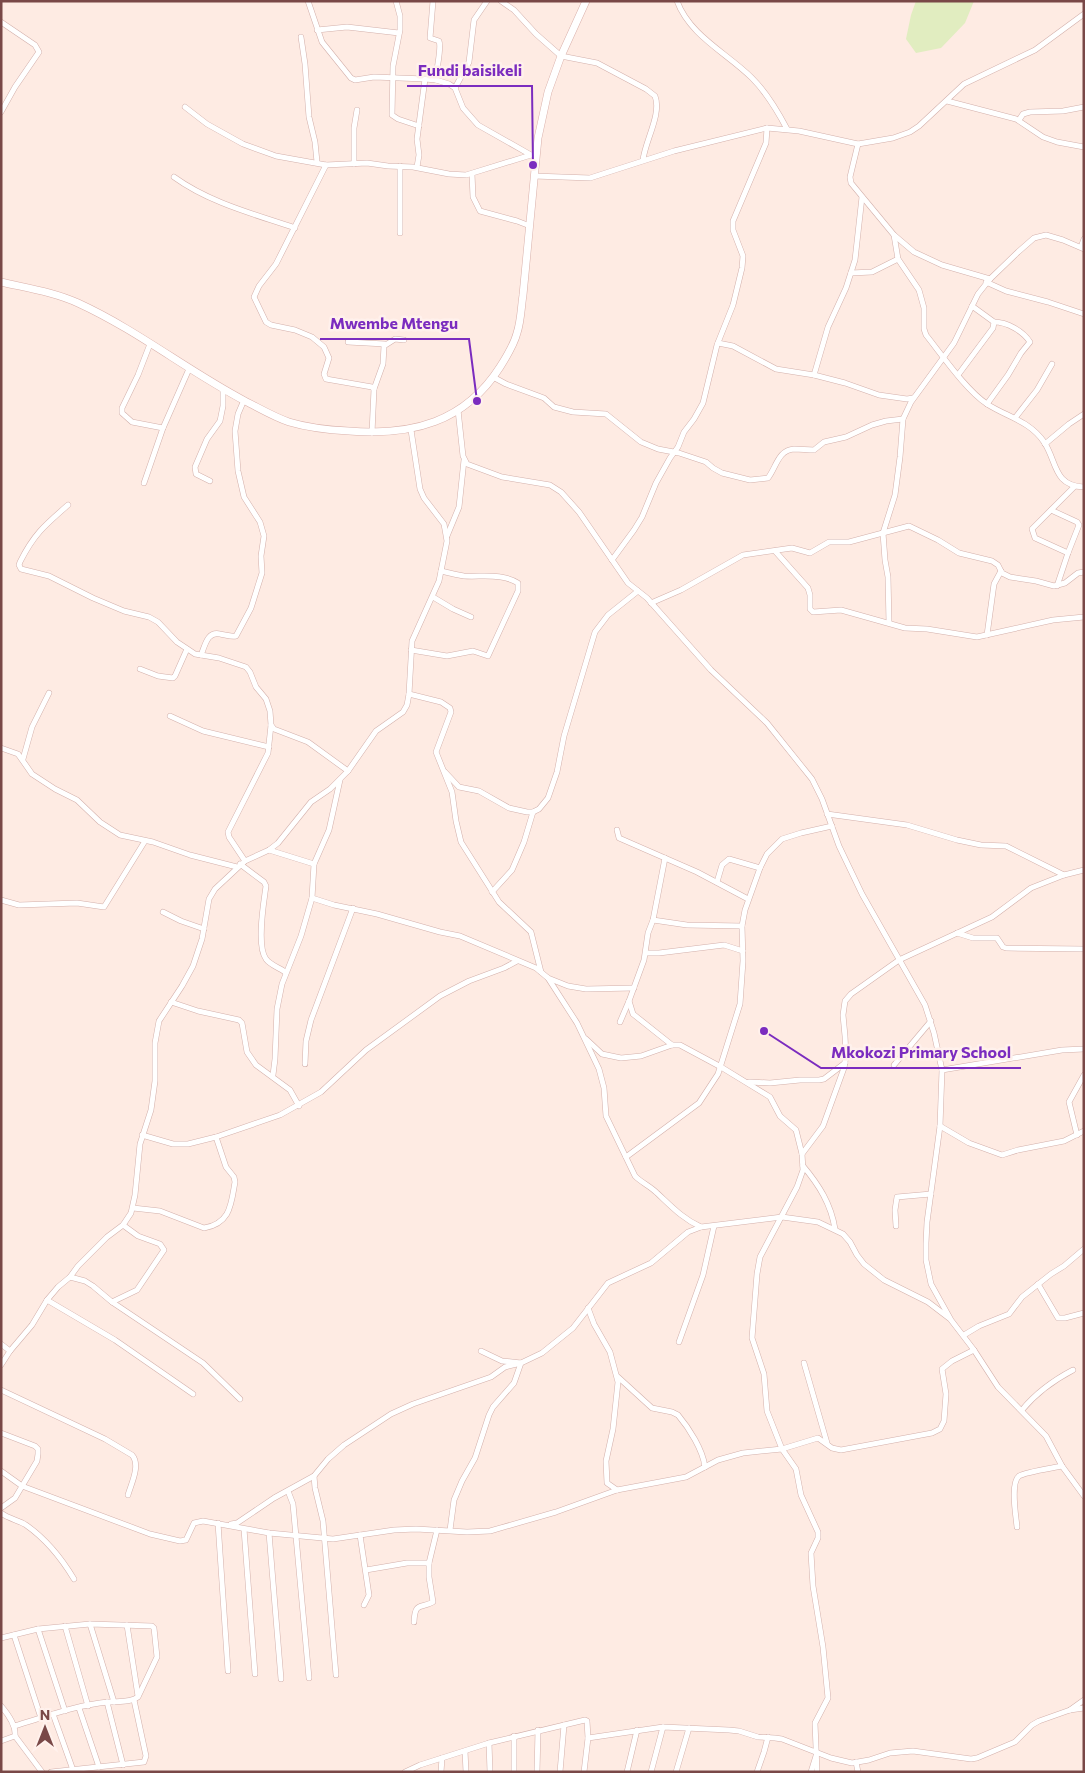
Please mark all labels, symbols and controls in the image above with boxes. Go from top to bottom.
callout: Fundi baisikeli [407,55,532,86]
text: Fundi baisikeli [418,60,522,79]
callout: Mwembe Mtengu [320,308,469,339]
text: Mwembe Mtengu [330,313,458,332]
callout: Mkokozi Primary School [821,1037,1021,1068]
text: Mkokozi Primary School [831,1042,1011,1061]
north arrow [20,1703,70,1753]
text: N [40,1706,50,1723]

